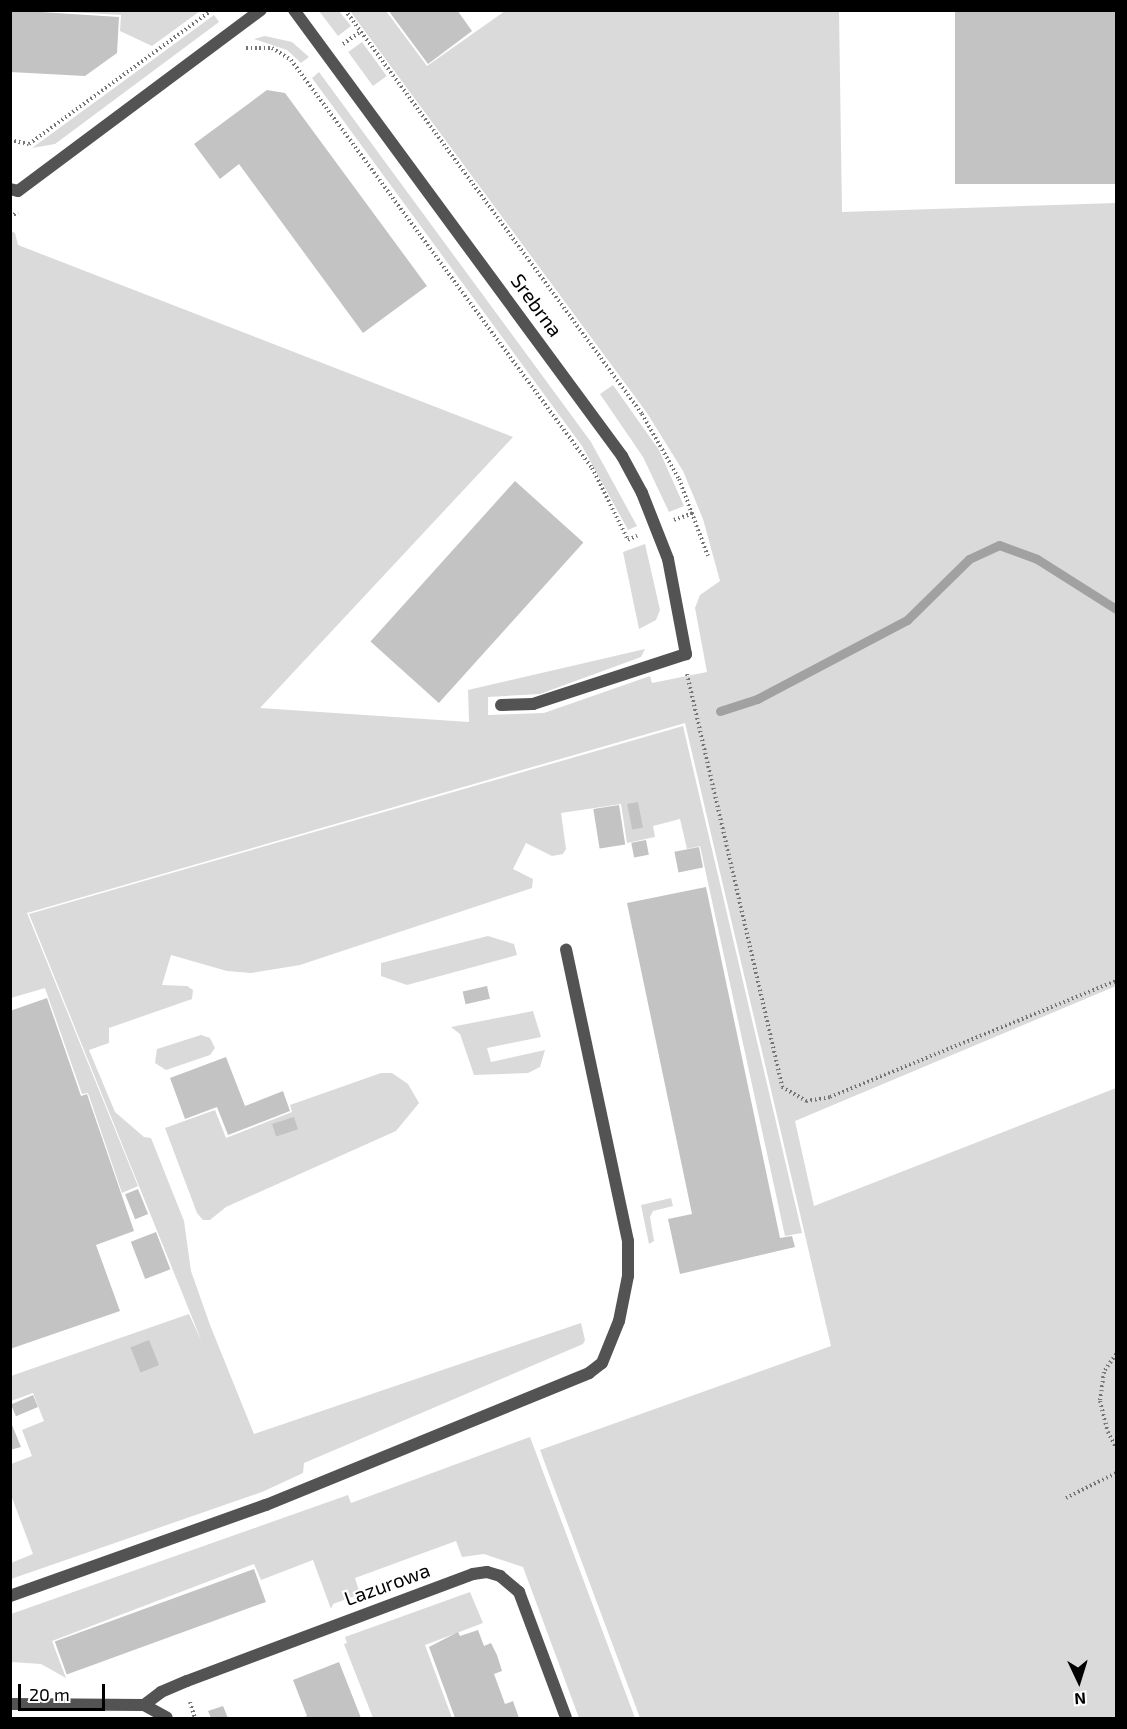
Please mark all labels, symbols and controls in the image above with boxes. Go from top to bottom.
street label: Srebrna [506,269,568,341]
street label: Lazurowa [341,1557,433,1611]
north arrow [1049,1651,1109,1711]
scale bar [21,1672,108,1710]
text: 20 m [29,1683,70,1705]
text: N [1074,1690,1087,1709]

